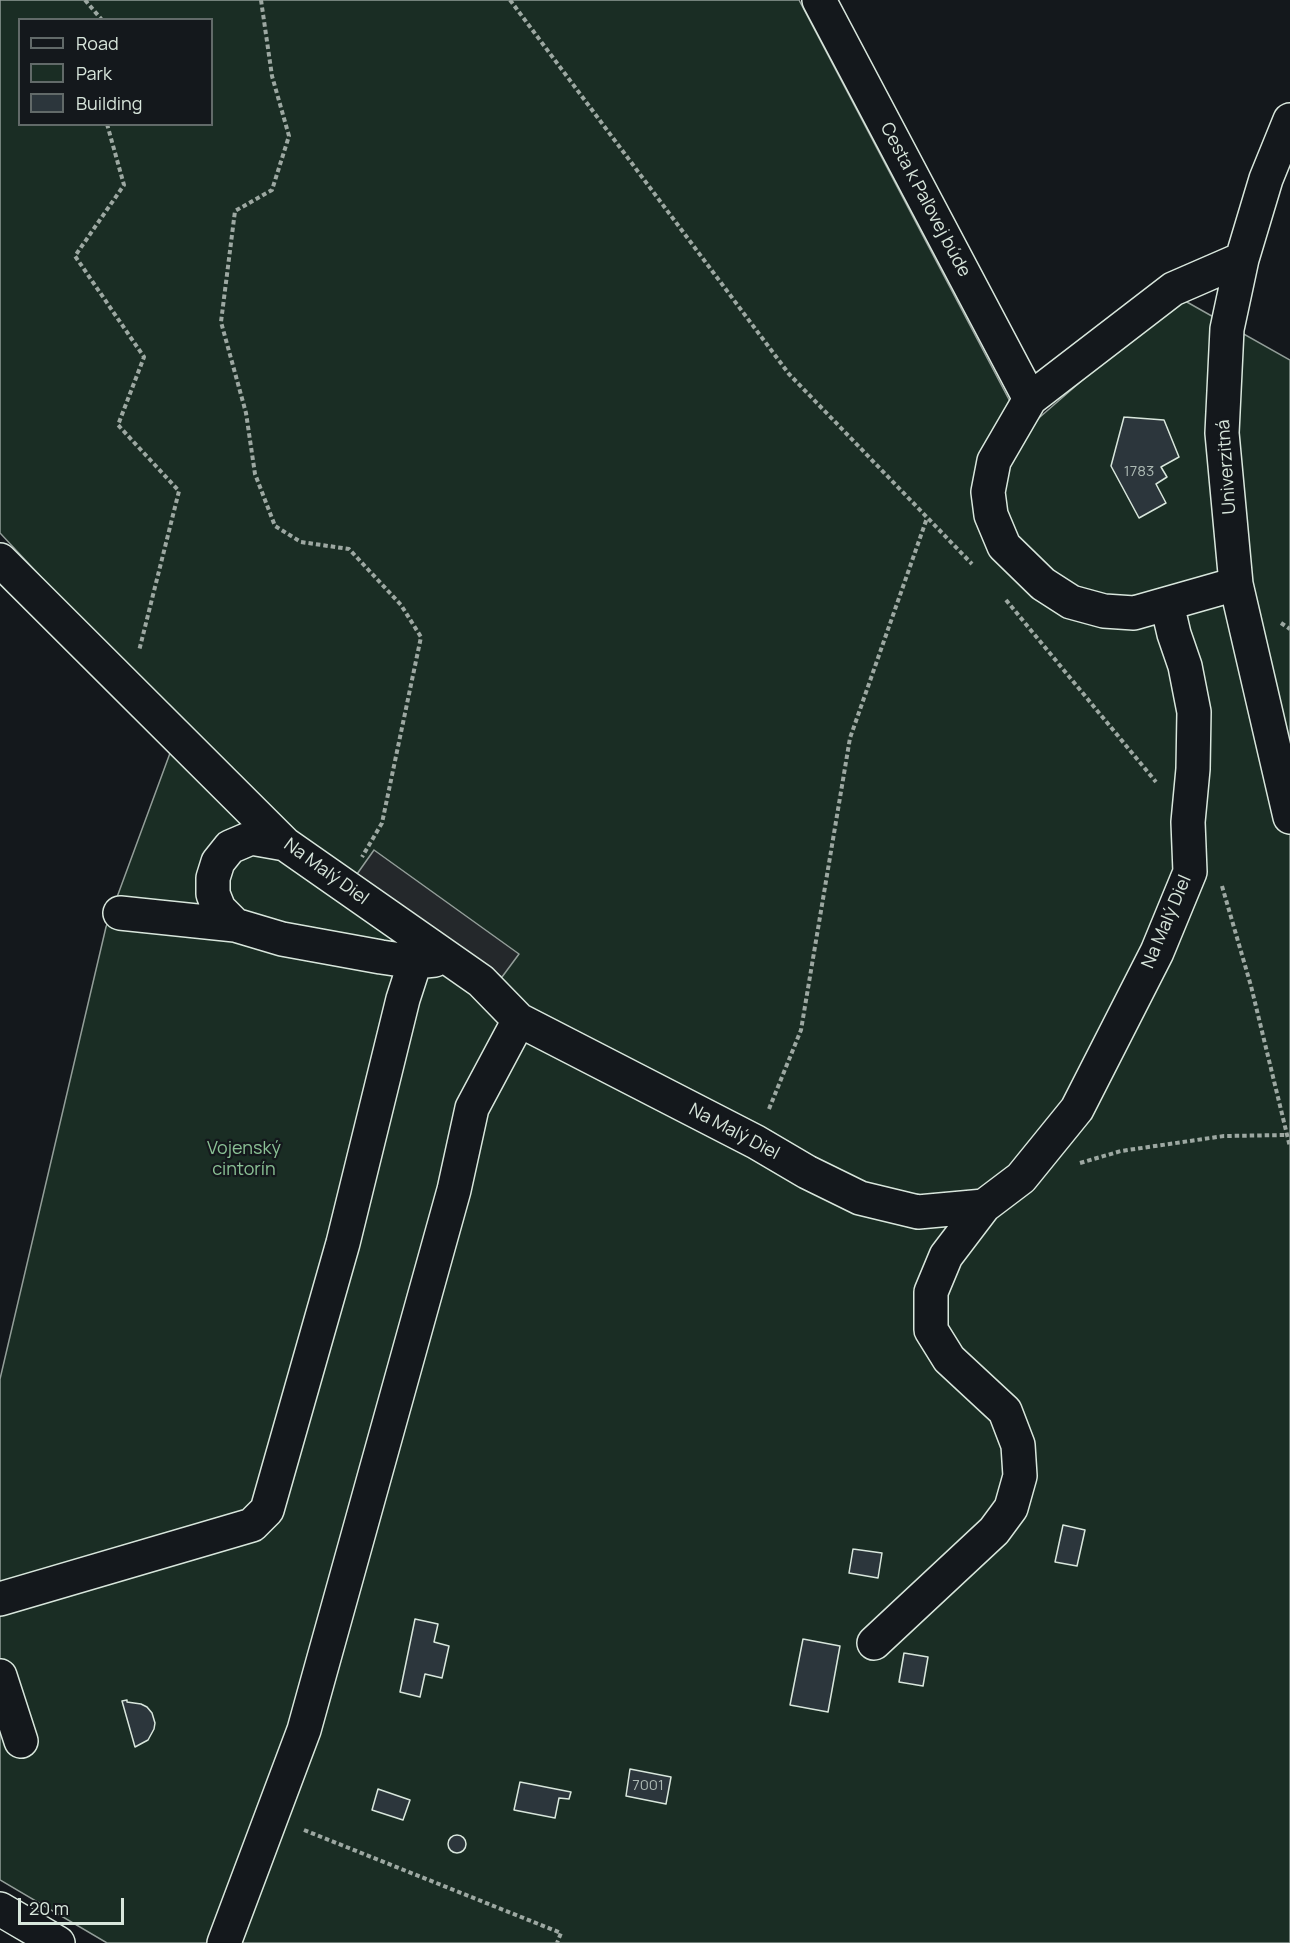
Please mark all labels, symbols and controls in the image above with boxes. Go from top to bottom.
legend [18,18,213,126]
text: Road [76,31,119,55]
text: Park [76,61,112,85]
text: Building [76,91,142,115]
street label: Cesta k Paľovej búde [875,119,975,281]
street label: Univerzitná [1213,419,1241,515]
house number: 1783 [1124,463,1154,481]
street label: Na Malý Diel [279,834,373,910]
street label: Na Malý Diel [1138,872,1196,972]
street label: Na Malý Diel [685,1099,783,1165]
park label: Vojenský cintorín [207,1138,281,1180]
house number: 7001 [632,1777,664,1795]
scale bar [21,1886,128,1924]
text: 20 m [29,1896,69,1920]

